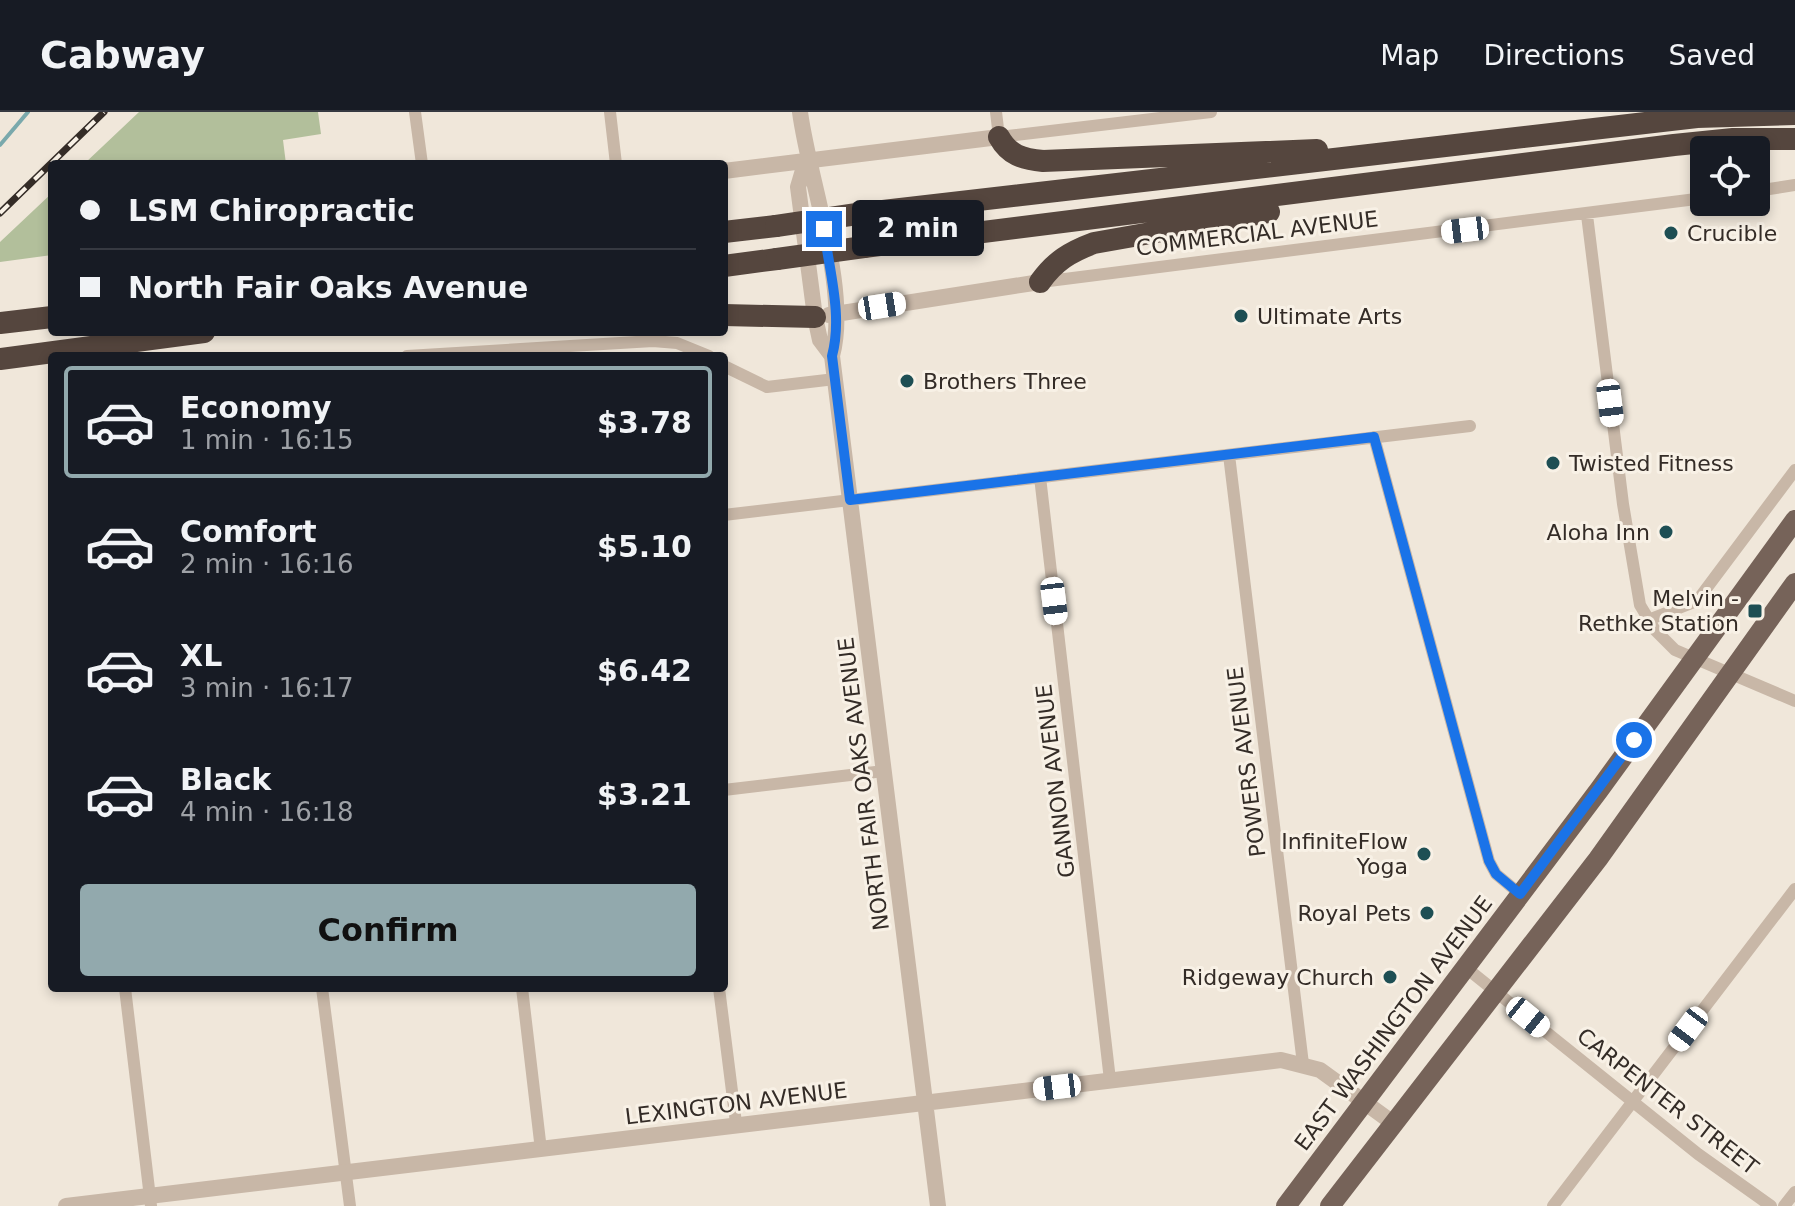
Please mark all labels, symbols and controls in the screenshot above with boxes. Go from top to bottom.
text: Cabway [40,33,205,77]
text: Map [1380,39,1439,72]
text: Directions [1483,39,1624,72]
text: Saved [1668,39,1755,72]
map controls [1690,136,1770,216]
button: locate [1690,136,1770,216]
text: LSM Chiropractic [128,193,415,228]
callout: 2 min [852,201,984,257]
street label: COMMERCIAL AVENUE [1134,206,1380,261]
route end [806,211,842,247]
text: 2 min [877,213,959,243]
car [1440,215,1490,245]
place label: Crucible [1687,221,1777,246]
marker: Crucible [1662,224,1680,242]
text: North Fair Oaks Avenue [128,270,528,305]
car [856,290,908,322]
place label: Ultimate Arts [1257,304,1402,329]
marker: Ultimate Arts [1232,307,1250,325]
place label: Brothers Three [923,369,1087,394]
marker: Brothers Three [898,372,916,390]
car [1595,378,1625,428]
icon: car [84,386,156,458]
text: Economy [180,390,332,425]
text: $3.78 [597,405,692,440]
text: 1 min · 16:15 [180,425,354,455]
place label: Twisted Fitness [1568,451,1734,476]
marker: Twisted Fitness [1544,454,1562,472]
icon: car [84,510,156,582]
text: Comfort [180,514,317,549]
place label: Aloha Inn [1547,520,1650,545]
marker: Aloha Inn [1657,523,1675,541]
text: $5.10 [597,529,692,564]
text: 2 min · 16:16 [180,549,354,579]
car [1039,576,1069,626]
place label: Melvin - Rethke Station [1578,586,1739,636]
marker: Melvin - Rethke Station [1746,602,1764,620]
icon: car [84,634,156,706]
street label: NORTH FAIR OAKS AVENUE [833,636,894,932]
text: XL [180,638,222,673]
text: $6.42 [597,653,692,688]
street label: POWERS AVENUE [1222,665,1271,859]
text: 3 min · 16:17 [180,673,354,703]
street label: GANNON AVENUE [1031,683,1080,879]
route start [1616,722,1652,758]
icon: car [84,758,156,830]
text: Black [180,762,271,797]
text: $3.21 [597,777,692,812]
text: 4 min · 16:18 [180,797,354,827]
place label: InfiniteFlow Yoga [1281,829,1408,879]
marker: InfiniteFlow Yoga [1415,845,1433,863]
button: Confirm [80,884,696,976]
street label: EAST WASHINGTON AVENUE [1290,891,1497,1155]
place label: Royal Pets [1298,901,1411,926]
marker: Royal Pets [1418,904,1436,922]
place label: Ridgeway Church [1182,965,1374,990]
marker: Ridgeway Church [1381,968,1399,986]
car [1502,993,1554,1041]
car [1664,1003,1712,1055]
street label: CARPENTER STREET [1572,1023,1764,1180]
car [1032,1072,1082,1102]
street label: LEXINGTON AVENUE [624,1077,849,1130]

